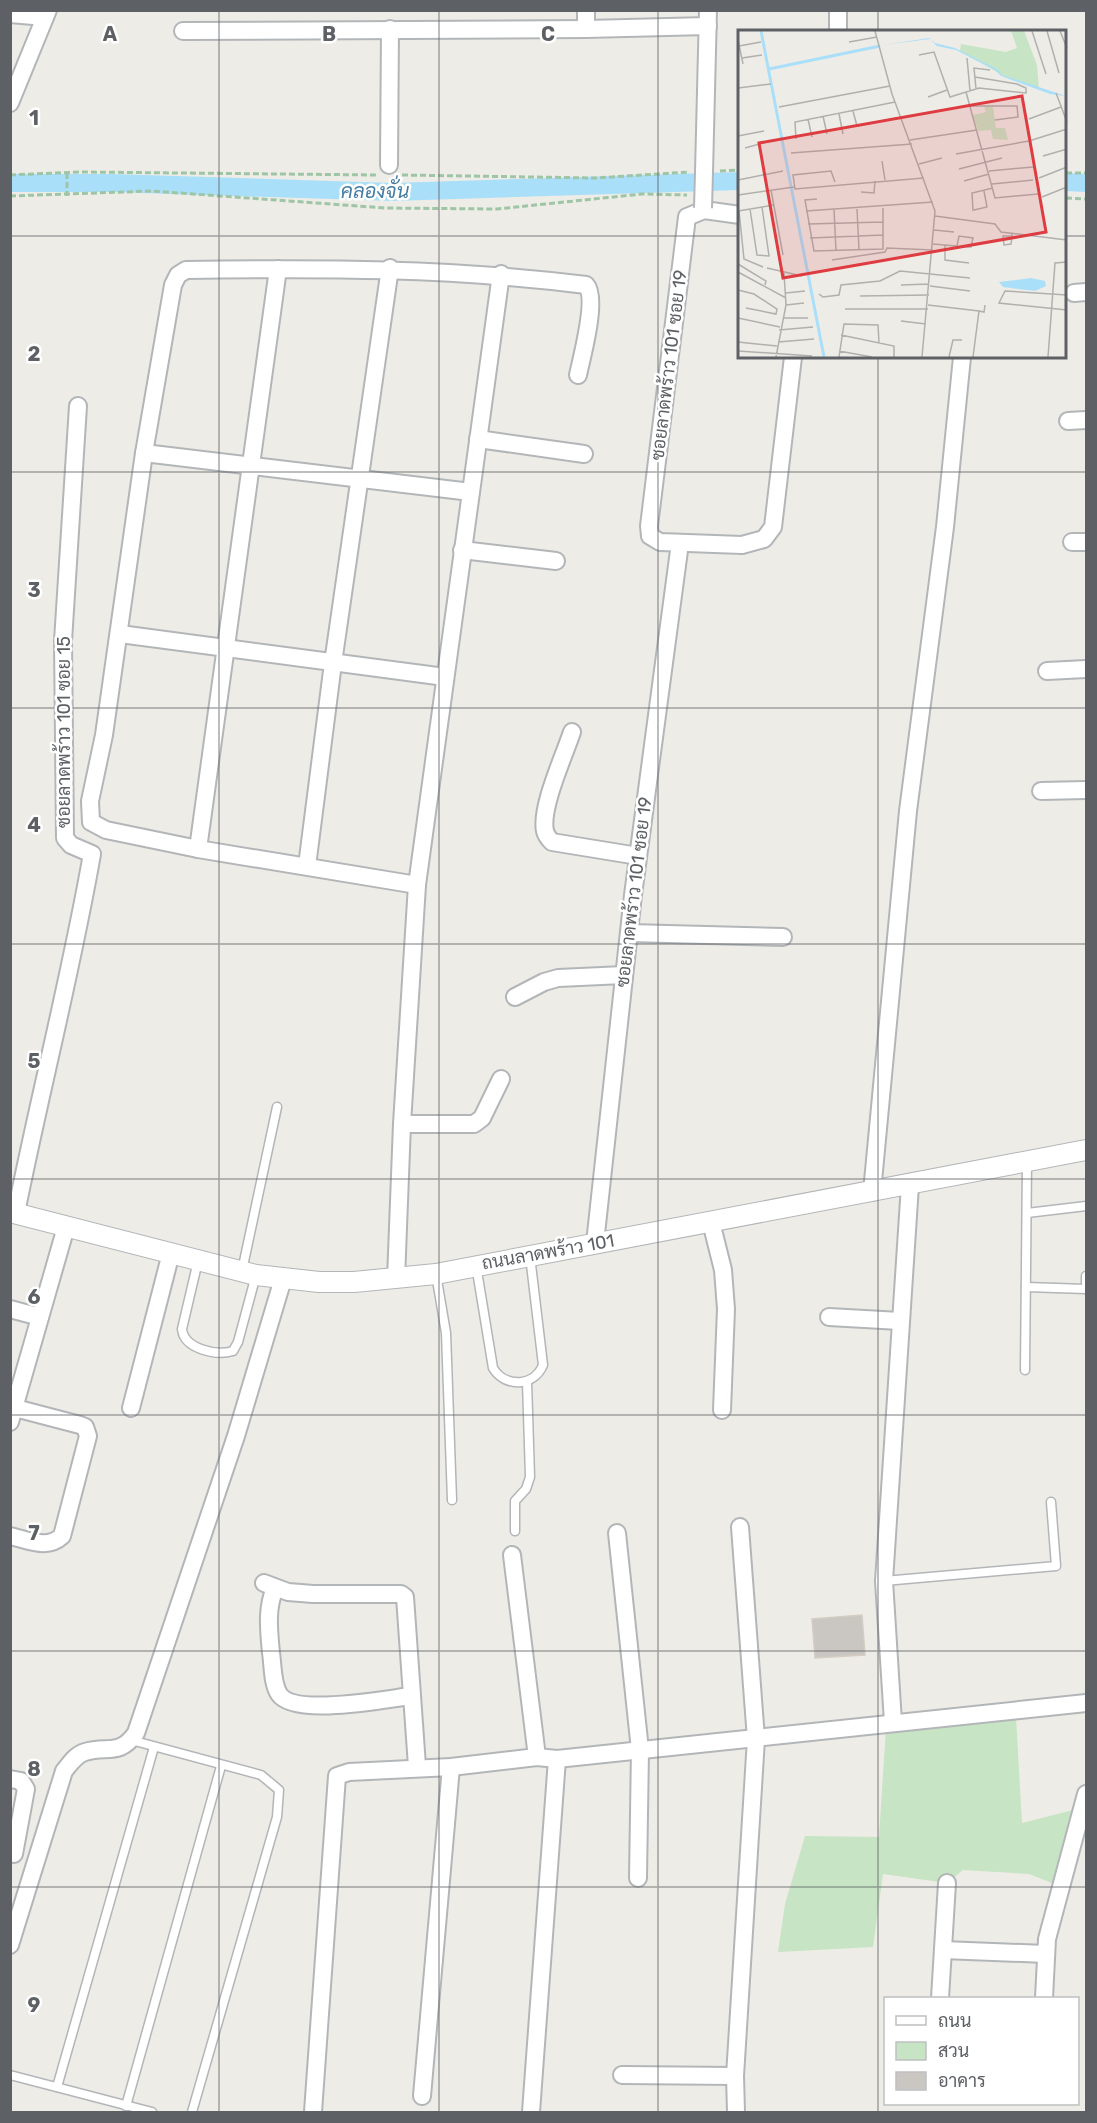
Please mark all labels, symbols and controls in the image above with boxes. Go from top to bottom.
text: A [103,22,118,46]
text: B [322,22,336,46]
text: C [541,22,555,46]
inset map [738,30,1067,358]
text: 1 [29,106,39,130]
water label: คลองจั่น [341,175,409,203]
street label: ซอยลาดพร้าว 101 ซอย 19 [645,268,692,462]
text: 2 [28,342,41,366]
text: 3 [27,578,41,602]
street label: ซอยลาดพร้าว 101 ซอย 15 [52,636,75,828]
street label: ซอยลาดพร้าว 101 ซอย 19 [610,795,657,989]
text: 4 [27,813,41,837]
text: 5 [28,1049,41,1073]
street label: ถนนลาดพร้าว 101 [480,1229,616,1274]
text: 6 [27,1285,41,1309]
text: 7 [28,1521,40,1545]
text: 8 [27,1757,41,1781]
text: 9 [28,1993,41,2017]
legend [884,1997,1079,2105]
text: ถนน [938,2010,971,2032]
text: สวน [938,2040,969,2062]
text: อาคาร [938,2070,986,2092]

